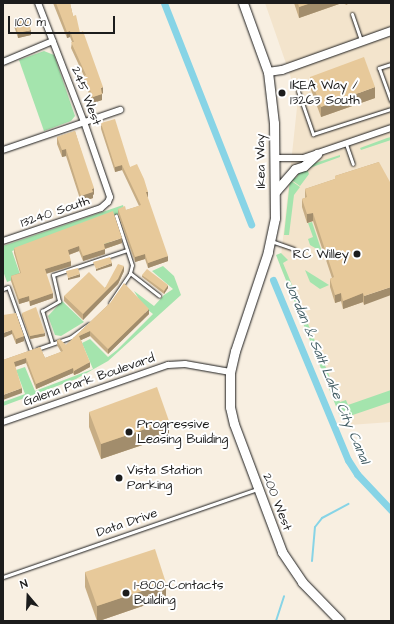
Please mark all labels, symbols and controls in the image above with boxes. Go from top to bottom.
scale bar [10,8,117,34]
text: 100 m [15,14,46,31]
street label: 245 West [68,64,104,128]
place label: IKEA Way / 13263 South [290,78,360,109]
marker: IKEA Way / 13263 South [277,88,287,98]
street label: Ikea Way [253,133,269,189]
street label: 13240 South [18,193,92,231]
place label: RC Willey [293,246,349,262]
marker: RC Willey [352,249,362,259]
water label: Jordan & Salt Lake City Canal [281,278,373,466]
street label: Galena Park Boulevard [21,350,157,410]
place label: Progressive Leasing Building [137,417,228,448]
marker: Progressive Leasing Building [124,427,134,437]
place label: Vista Station Parking [127,463,202,494]
street label: 200 West [259,471,295,533]
marker: Vista Station Parking [114,473,124,483]
street label: Data Drive [94,505,160,541]
north arrow [8,576,48,616]
text: N [18,576,30,592]
place label: 1-800-Contacts Building [134,578,223,609]
marker: 1-800-Contacts Building [121,588,131,598]

